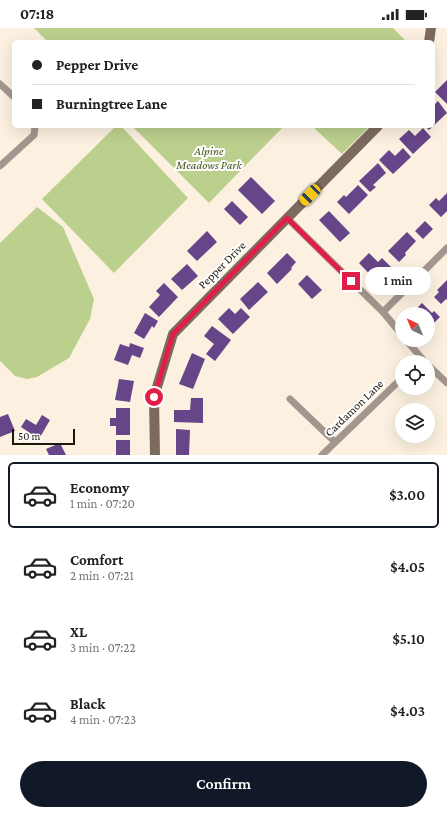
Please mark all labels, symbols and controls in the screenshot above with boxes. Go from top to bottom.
text: 07:18 [20,6,54,22]
text: Pepper Drive [56,57,138,73]
text: Burningtree Lane [56,96,167,112]
park label: Alpine Meadows Park [175,144,242,172]
car [297,182,323,208]
street label: Pepper Drive [195,238,249,292]
callout: 1 min [365,267,431,295]
route end [342,272,360,290]
text: 1 min [384,273,412,288]
north arrow [395,307,435,347]
map controls [395,307,435,443]
button: locate [395,355,435,395]
street label: Cardamon Lane [322,377,386,439]
route start [145,388,163,406]
button: layers [395,403,435,443]
scale bar [12,427,75,446]
text: 50 m [18,430,40,442]
icon: car [22,477,58,513]
text: Economy [70,480,129,496]
text: $3.00 [389,487,425,503]
text: 1 min · 07:20 [70,496,135,511]
icon: car [22,549,58,585]
text: Comfort [70,552,124,568]
text: $4.05 [390,559,425,575]
text: 2 min · 07:21 [70,568,134,583]
icon: car [22,621,58,657]
text: XL [70,624,87,640]
text: $5.10 [392,631,425,647]
text: 3 min · 07:22 [70,640,136,655]
icon: car [22,693,58,729]
text: Black [70,696,105,712]
text: $4.03 [390,703,425,719]
text: 4 min · 07:23 [70,712,136,727]
button: Confirm [20,761,427,807]

